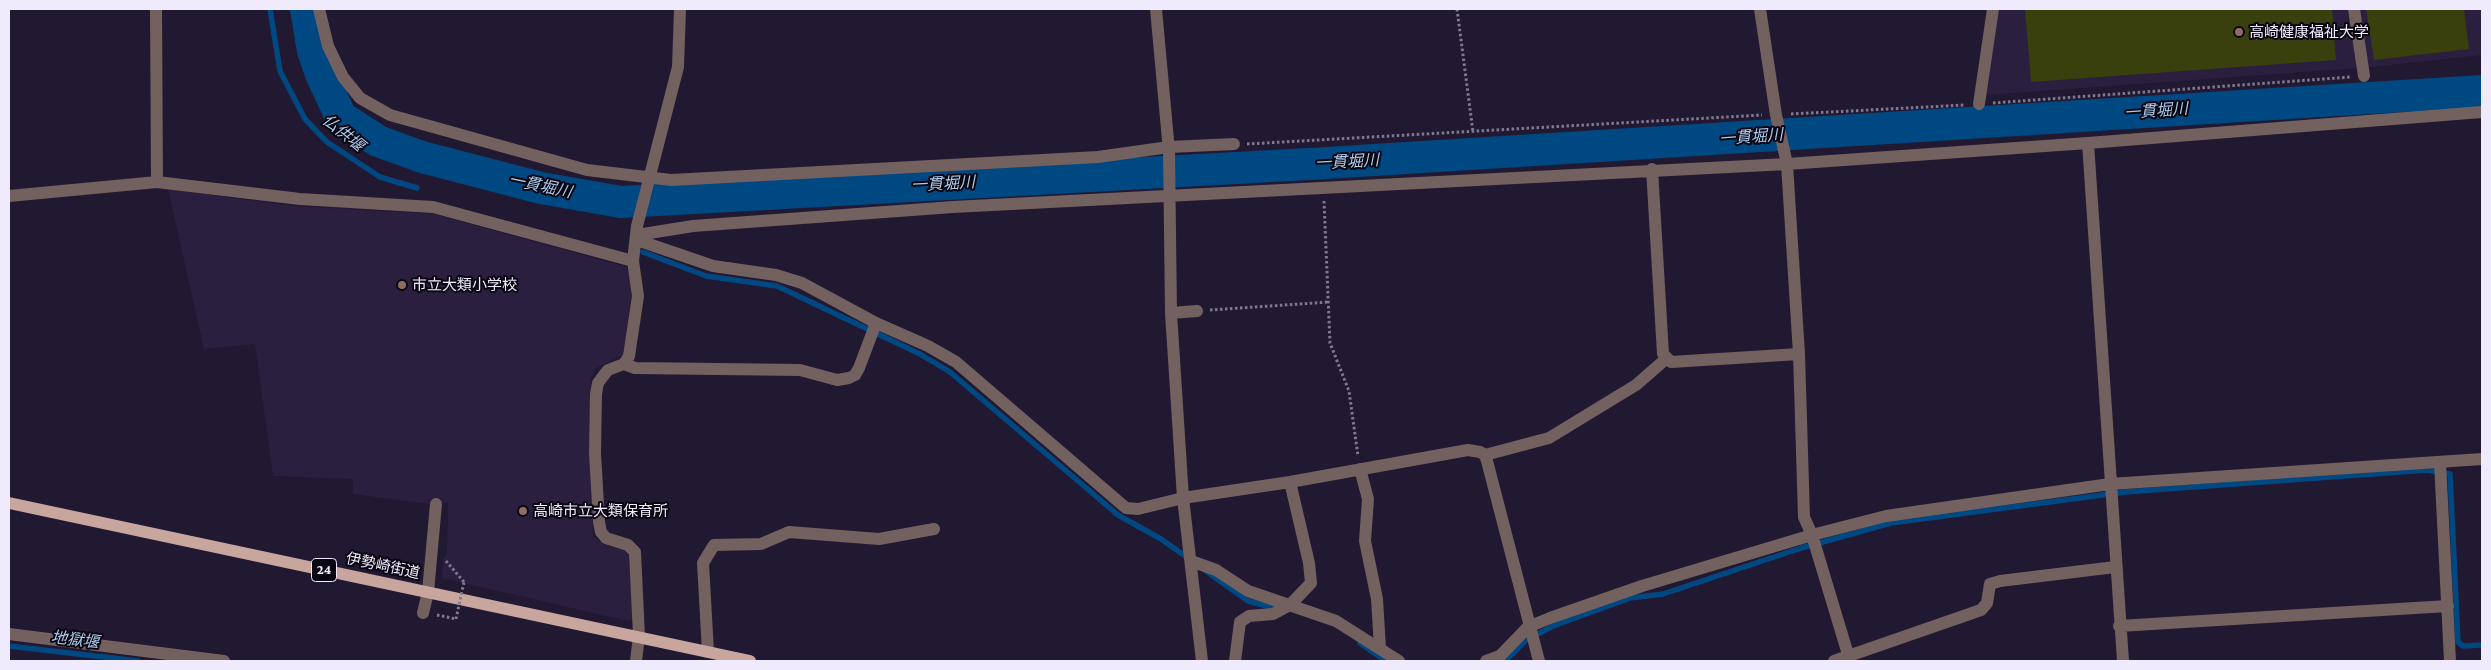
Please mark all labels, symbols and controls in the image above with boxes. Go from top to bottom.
place label: 高崎健康福祉大学 [2249,23,2369,41]
marker: 高崎健康福祉大学 [2233,26,2245,38]
water label: 一貫堀川 [2123,99,2189,123]
water label: 仏供堰 [318,110,368,156]
water label: 一貫堀川 [1718,125,1784,149]
water label: 一貫堀川 [1315,151,1379,173]
water label: 一貫堀川 [507,170,573,202]
water label: 一貫堀川 [911,173,975,195]
place label: 市立大類小学校 [412,276,517,294]
marker: 市立大類小学校 [396,279,408,291]
place label: 高崎市立大類保育所 [533,502,668,520]
marker: 高崎市立大類保育所 [517,505,529,517]
street label: 伊勢崎街道 [344,549,422,583]
road number: 24 [312,558,336,582]
water label: 地獄堰 [50,628,100,652]

